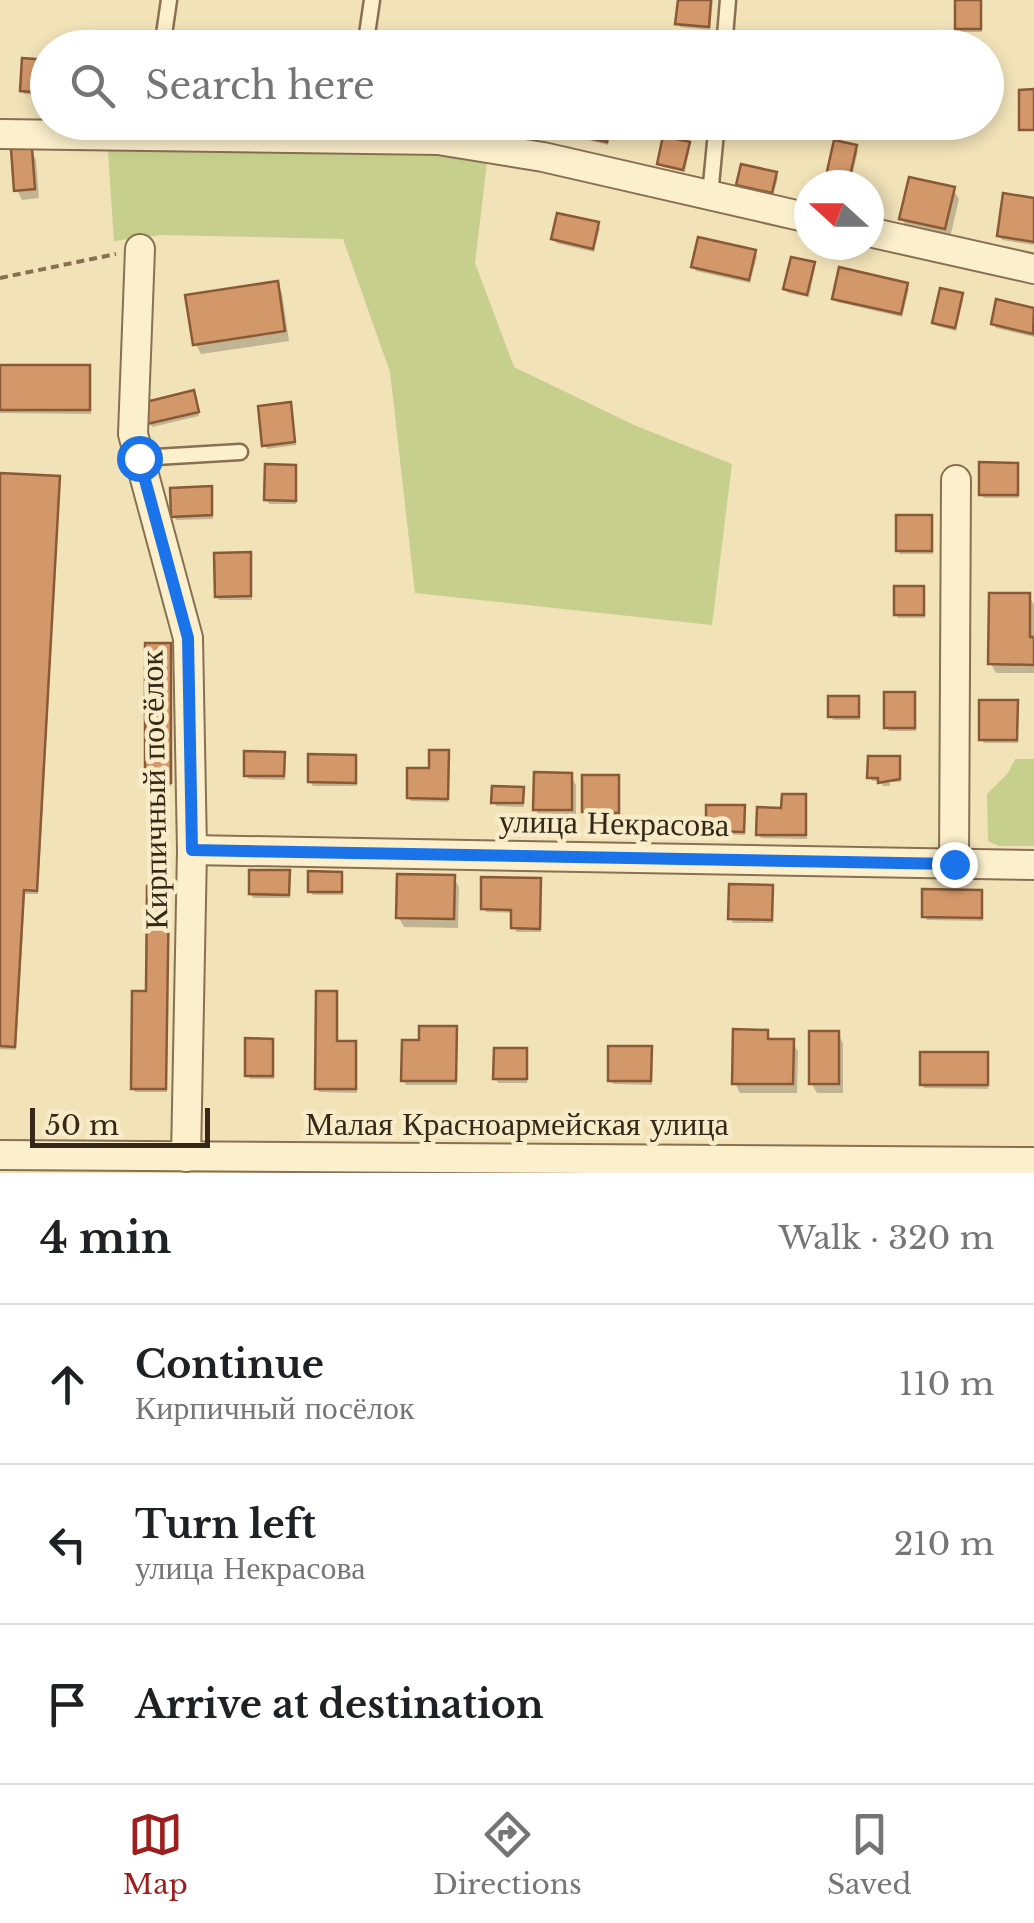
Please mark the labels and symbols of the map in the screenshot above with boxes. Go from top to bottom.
north arrow [794,170,884,260]
route start [117,436,163,482]
street label: Кирпичный посёлок [132,649,176,930]
street label: улица Некрасова [498,801,730,845]
route end [932,842,978,888]
scale bar [30,1103,210,1148]
street label: Малая Красноармейская улица [305,1104,729,1144]

